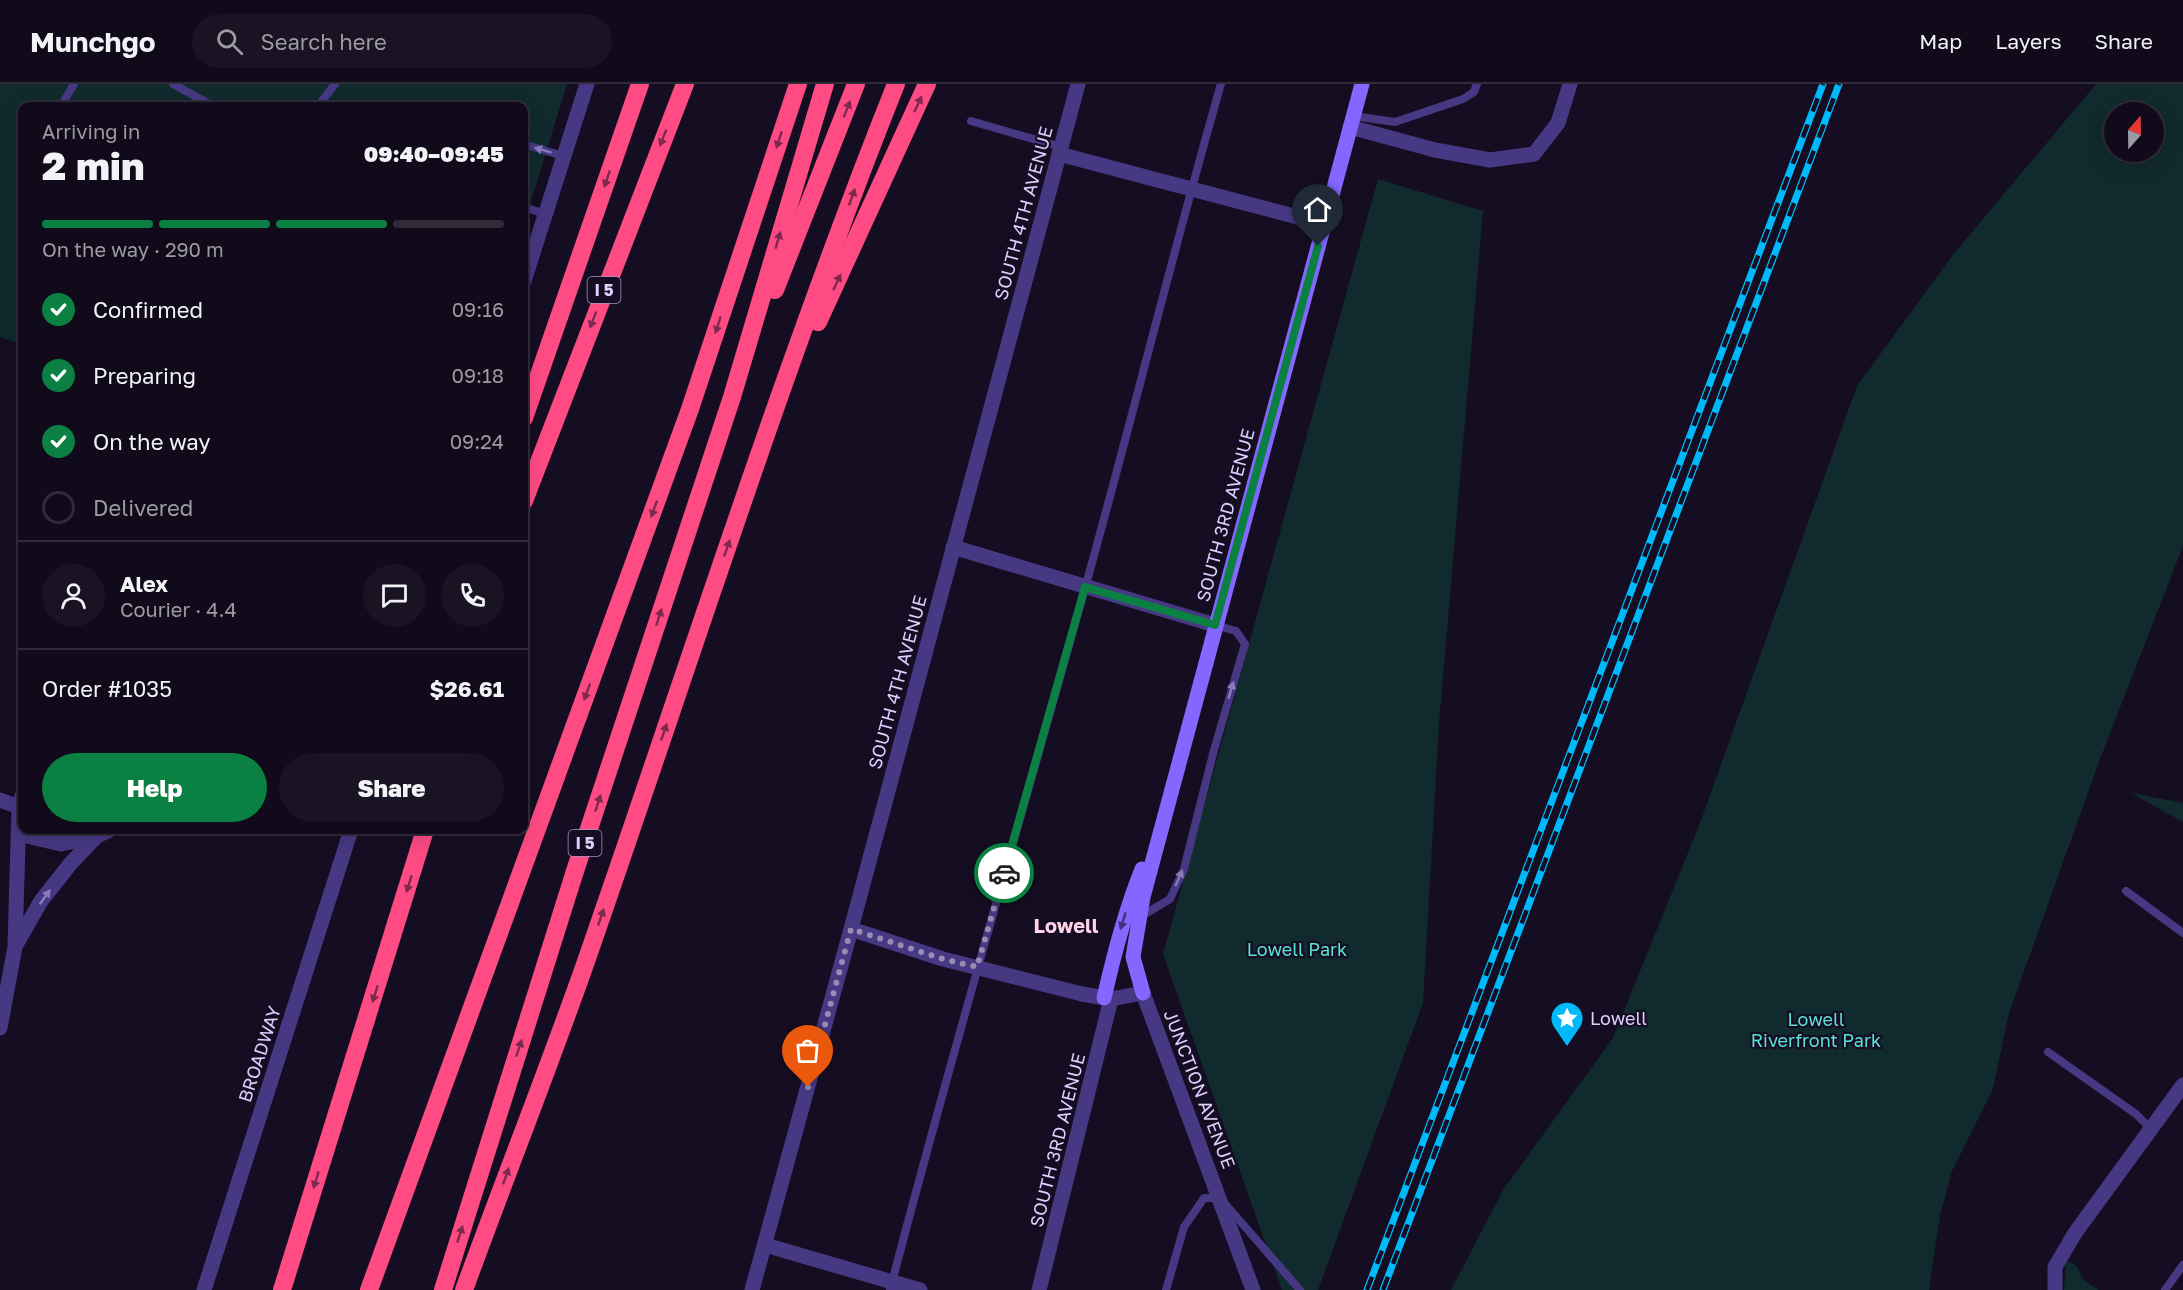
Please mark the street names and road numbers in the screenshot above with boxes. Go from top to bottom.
street label: SOUTH 4TH AVENUE [989,124,1057,302]
road number: I 5 [588,277,620,303]
street label: SOUTH 3RD AVENUE [1191,426,1259,604]
street label: SOUTH 4TH AVENUE [863,593,931,771]
road number: I 5 [568,830,602,856]
street label: BROADWAY [233,1003,285,1105]
street label: JUNCTION AVENUE [1160,1007,1240,1171]
street label: SOUTH 3RD AVENUE [1025,1051,1089,1229]

